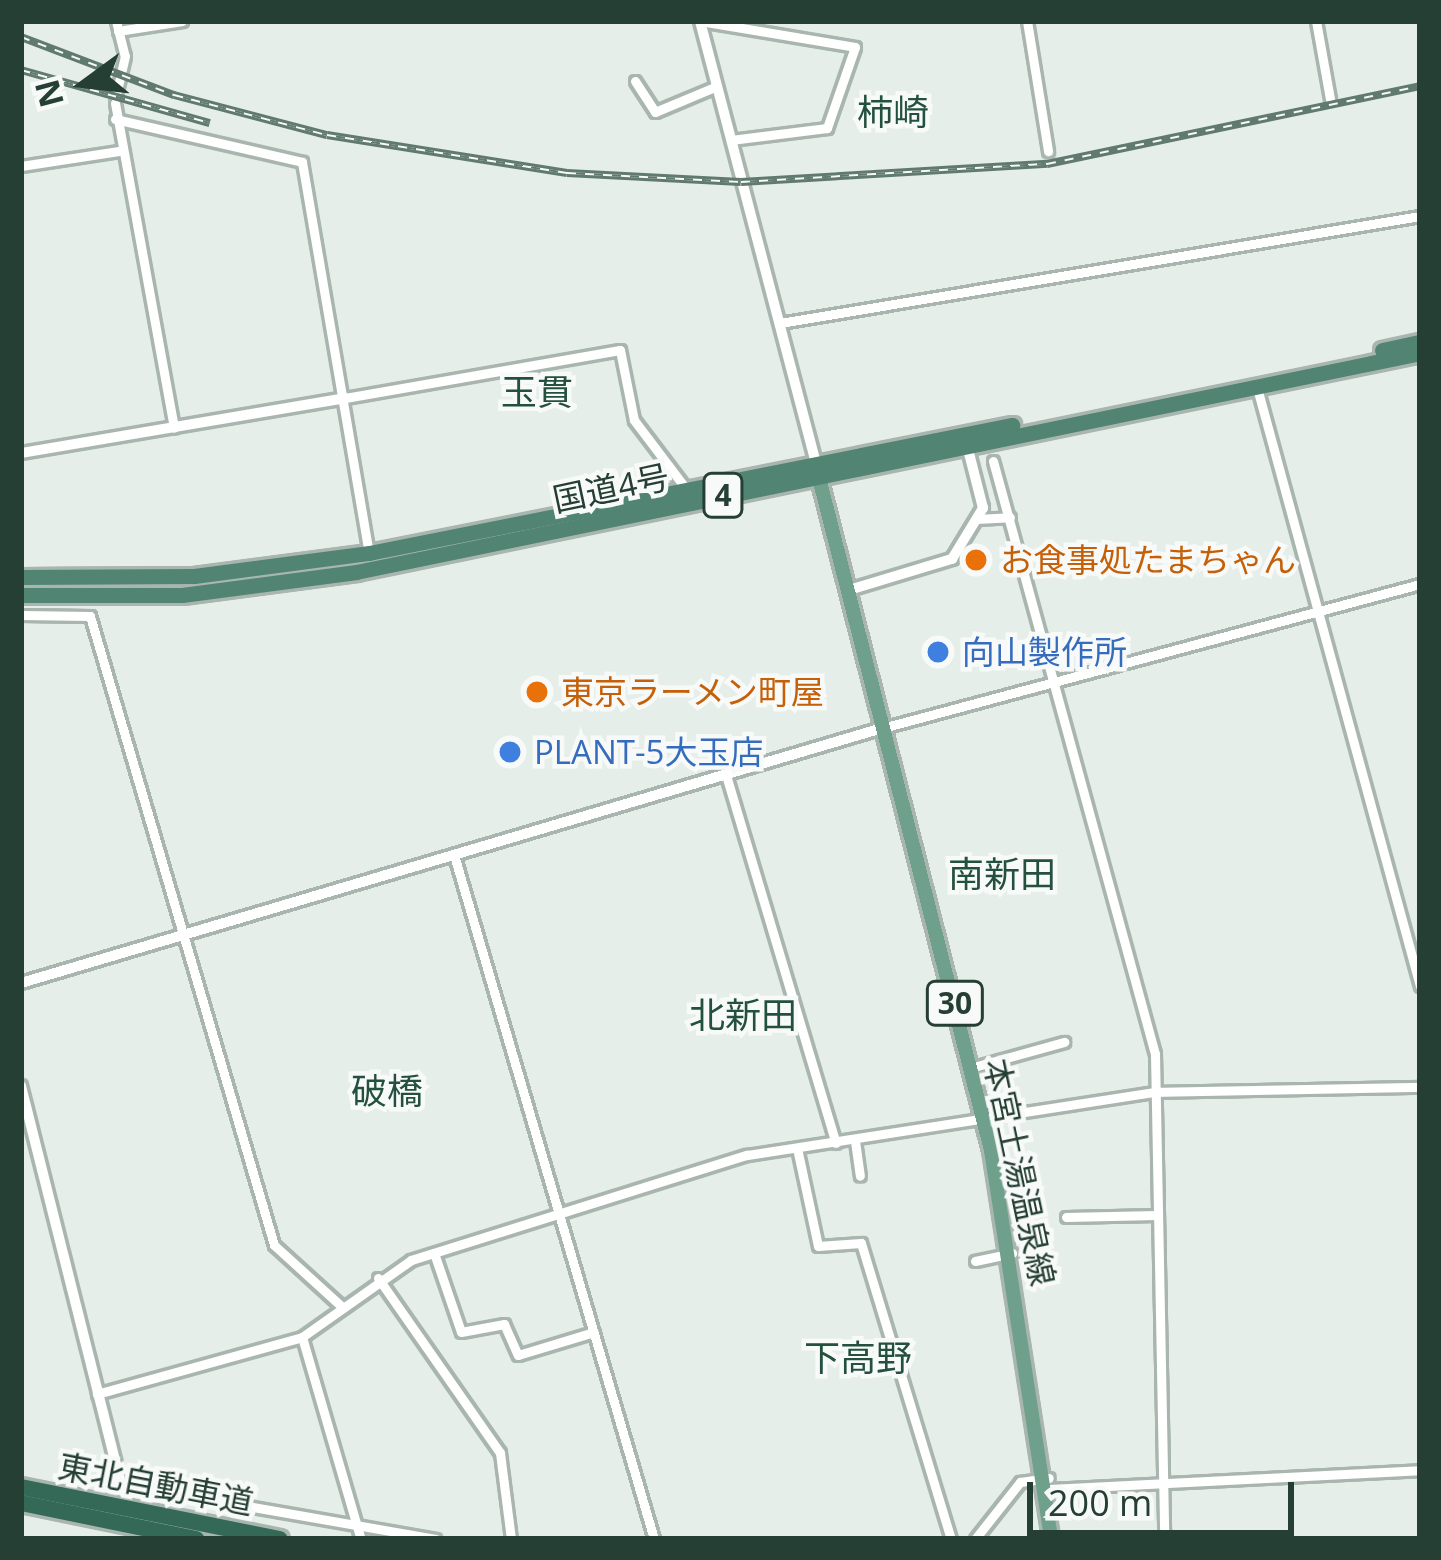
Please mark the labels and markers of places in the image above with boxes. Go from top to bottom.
place label: お食事処たまちゃん [1000,540,1297,580]
marker: お食事処たまちゃん [963,547,989,573]
place label: 向山製作所 [962,632,1127,672]
marker: 向山製作所 [925,639,951,665]
place label: 東京ラーメン町屋 [561,672,825,712]
marker: 東京ラーメン町屋 [524,679,550,705]
place label: PLANT-5大玉店 [534,732,763,772]
marker: PLANT-5大玉店 [497,739,523,765]

